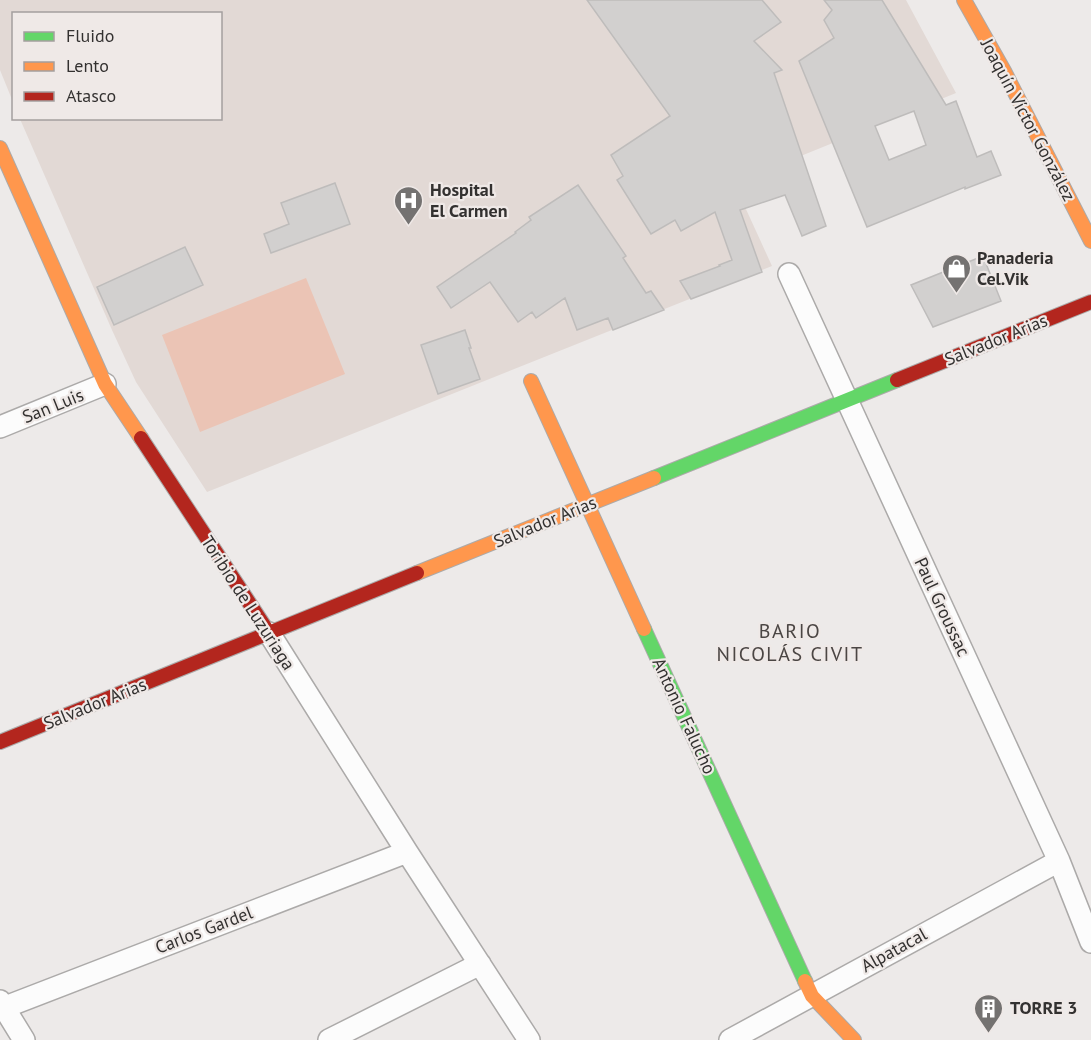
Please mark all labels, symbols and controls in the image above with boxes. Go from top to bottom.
legend [12,12,222,120]
text: Fluido [66,24,114,47]
street label: Joaquín Víctor González [975,34,1081,205]
text: Lento [66,54,109,77]
text: Atasco [66,84,116,107]
place label: Hospital El Carmen [430,178,508,222]
hospital icon: Hospital El Carmen [393,184,425,226]
place label: Panaderia Cel.Vik [977,246,1053,290]
shop icon: Panaderia Cel.Vik [940,252,972,294]
street label: Salvador Arias [941,308,1051,371]
street label: San Luis [19,383,87,428]
street label: Salvador Arias [490,490,600,553]
street label: Toribio de Luzuriaga [196,531,300,674]
street label: Paul Groussac [909,554,975,660]
district label: BARIO NICOLÁS CIVIT [717,618,864,667]
street label: Antonio Falucho [647,654,721,778]
street label: Salvador Arias [40,672,150,735]
street label: Carlos Gardel [152,900,256,959]
street label: Alpatacal [857,922,931,977]
building icon: TORRE 3 [973,992,1005,1034]
place label: TORRE 3 [1010,996,1077,1019]

